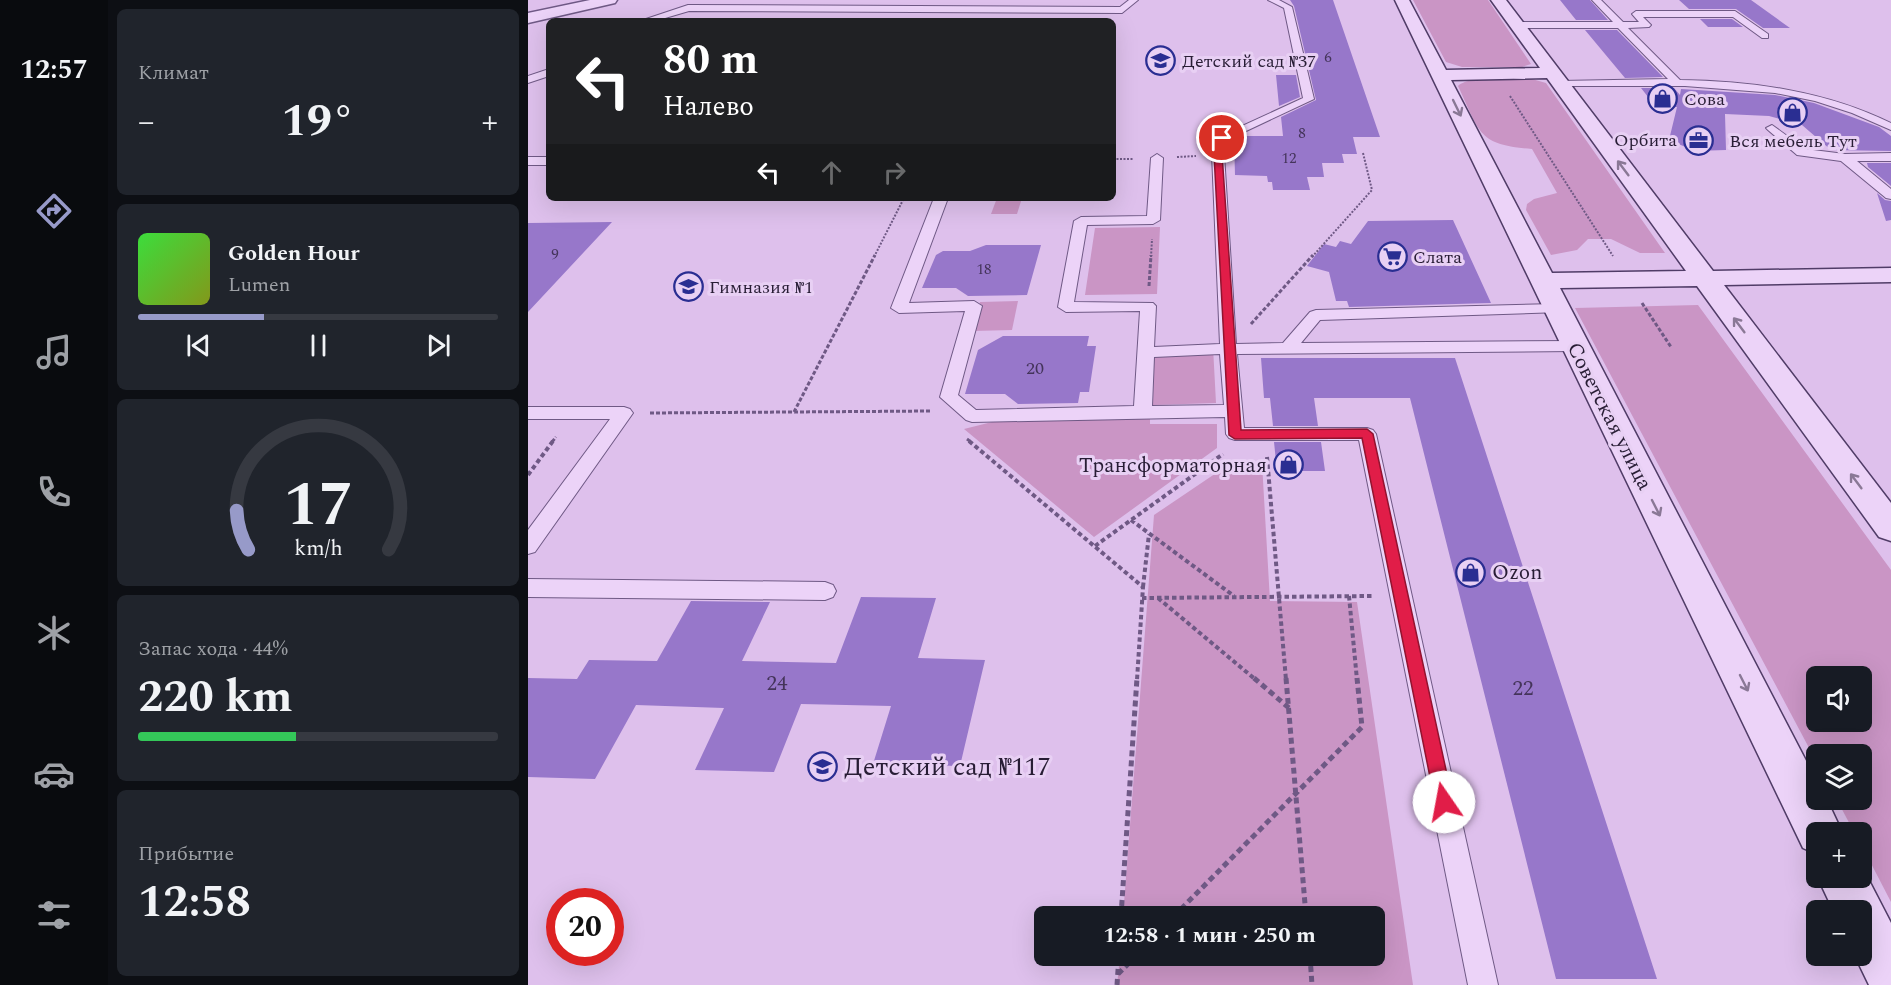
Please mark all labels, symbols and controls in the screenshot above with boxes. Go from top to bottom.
text: 80 m [663,29,758,92]
icon: left [564,42,642,120]
school or university icon: Детский сад №37 [1145,45,1177,77]
house number: 6 [1324,46,1332,69]
place label: Детский сад №37 [1182,48,1316,75]
text: 12:57 [20,49,88,91]
text: Климат [138,58,209,88]
shop icon: Сова [1647,83,1679,115]
text: Налево [663,86,754,128]
place label: Сова [1684,86,1725,113]
text: 19° [282,87,355,156]
shop icon: Вся мебель Тут [1777,96,1809,128]
text: − [138,97,155,147]
text: + [482,97,498,147]
one-way arrow [1452,99,1464,117]
pin [1196,112,1247,163]
icon: arrive [1205,121,1238,154]
house number: 8 [1298,122,1306,145]
office icon: Орбита [1682,124,1714,156]
place label: Орбита [1614,127,1677,154]
place label: Вся мебель Тут [1729,128,1857,155]
house number: 12 [1281,147,1297,170]
icon: left [752,156,785,189]
icon: ahead [815,156,848,189]
icon: right [878,156,911,189]
one-way arrow [1617,161,1629,177]
icon: directions [33,190,75,232]
text: Golden Hour [228,237,360,270]
supermarket icon: Слата [1376,241,1408,273]
house number: 9 [551,243,559,266]
place label: Слата [1413,244,1462,271]
house number: 18 [976,258,992,281]
text: Lumen [228,270,290,300]
school or university icon: Гимназия №1 [672,271,704,303]
place label: Гимназия №1 [709,274,813,301]
one-way arrow [1733,317,1746,333]
icon: previous [182,329,215,362]
icon: pause [302,329,335,362]
icon: next [422,329,455,362]
icon: music [33,331,75,373]
street label: Советская улица [1558,337,1661,497]
house number: 20 [1026,355,1044,382]
shop icon: Трансформаторная [1272,449,1304,481]
place label: Трансформаторная [1079,450,1267,482]
text: 17 [283,458,353,553]
icon: phone [33,471,75,513]
one-way arrow [1850,473,1862,489]
one-way arrow [1651,499,1663,517]
text: km/h [294,532,342,565]
shop icon: Ozon [1455,556,1487,588]
place label: Ozon [1492,557,1542,589]
icon: climate [33,612,75,654]
text: Запас хода · 44% [138,634,288,664]
text: 220 km [138,663,293,732]
map controls [1806,666,1872,966]
button: sound [1806,666,1872,732]
house number: 24 [767,668,788,700]
house number: 22 [1513,673,1534,705]
one-way arrow [1739,673,1750,691]
button: layers [1806,744,1872,810]
place label: Детский сад №117 [844,747,1051,787]
school or university icon: Детский сад №117 [807,750,839,782]
icon: car [33,753,75,795]
position arrow [1412,770,1476,834]
button: + [1806,822,1872,888]
text: Прибытие [138,839,234,869]
text: 12:58 [138,868,251,937]
speed limit sign: 20 [546,888,624,966]
icon: filters [33,894,75,936]
button: − [1806,900,1872,966]
text: 12:58 · 1 мин · 250 m [1103,919,1316,952]

